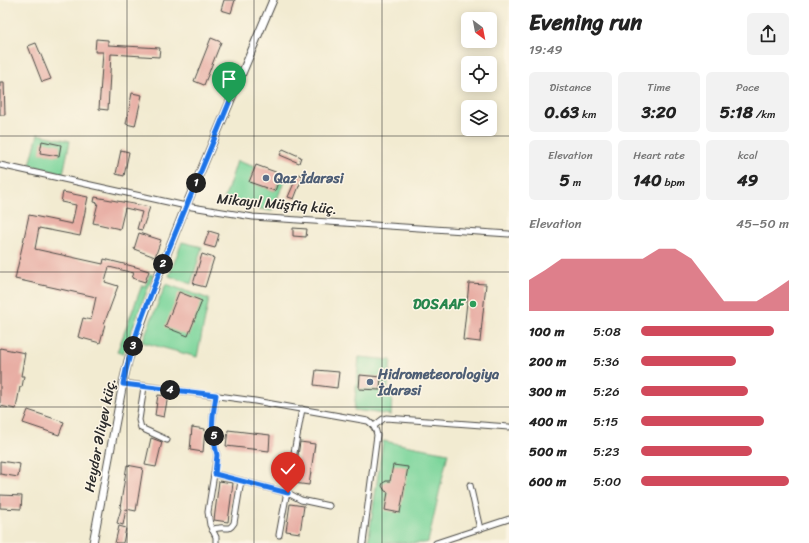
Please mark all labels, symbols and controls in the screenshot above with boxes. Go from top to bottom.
text: Evening run [529,3,642,42]
north arrow [461,12,497,48]
map controls [461,12,497,136]
button: share [747,13,789,55]
text: 19:49 [529,38,563,61]
button: locate [461,56,497,92]
pin [212,62,246,103]
icon: arrive [218,68,240,90]
text: Distance [549,78,591,97]
text: Time [647,78,671,97]
text: Pace [736,78,759,97]
text: 0.63 [544,97,579,127]
text: 3:20 [641,97,677,127]
text: 5:18 [720,97,753,127]
button: layers [461,100,497,136]
text: km [579,105,596,124]
text: /km [753,105,776,124]
text: Elevation [548,146,593,165]
text: Heart rate [633,146,685,165]
text: kcal [738,146,758,165]
text: 5 [559,165,570,195]
text: 140 [633,165,662,195]
text: 49 [737,165,758,195]
place label: Qaz İdarəsi [273,166,345,191]
pin: 1 [186,173,206,193]
text: 1 [194,173,198,192]
marker: Qaz İdarəsi [261,173,271,183]
text: m [570,173,581,192]
text: bpm [662,173,685,192]
street label: Mikayıl Müşfiq küç. [216,186,338,222]
text: Elevation [529,212,582,235]
text: 45–50 m [736,212,789,235]
pin: 2 [153,254,173,274]
text: 2 [160,254,166,273]
place label: DOSAAF [413,292,466,317]
marker: DOSAAF [468,299,478,309]
text: 100 m [529,320,564,343]
text: 5:08 [593,320,621,343]
pin: 3 [123,336,143,356]
text: 3 [130,336,136,355]
text: 200 m [529,350,566,373]
text: 5:36 [593,350,619,373]
place label: Hidrometeorologiya İdarəsi [377,362,500,403]
street label: Heydər Əliyev küç. [77,376,123,494]
marker: Hidrometeorologiya İdarəsi [365,377,375,387]
pin: 4 [160,380,180,400]
text: 4 [167,380,173,399]
text: 300 m [529,380,566,403]
text: 5:26 [593,380,620,403]
text: 400 m [529,410,567,433]
text: 5:15 [593,410,618,433]
pin: 5 [204,426,224,446]
text: 5 [211,426,217,445]
text: 500 m [529,440,567,463]
text: 5:23 [593,440,620,463]
pin [271,452,305,493]
icon: check [277,458,299,480]
text: 600 m [529,470,566,493]
text: 5:00 [593,470,621,493]

